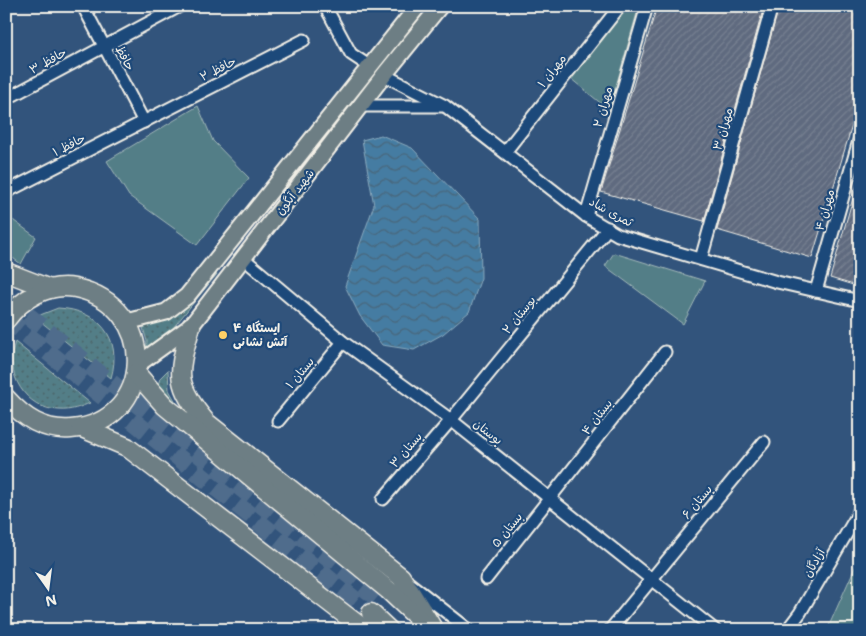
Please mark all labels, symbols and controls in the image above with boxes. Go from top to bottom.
street label: حافظ [112,43,138,73]
street label: حافظ ۳ [26,44,70,78]
street label: ۱ مهران [534,51,570,91]
street label: حافظ ۲ [197,53,239,85]
street label: مهران ۲ [590,85,616,129]
street label: مهران ۳ [709,106,737,152]
street label: حافظ ۱ [50,130,88,160]
street label: شهید آبگون [272,166,318,218]
street label: مهران ۴ [811,187,839,233]
street label: ثمری شاد [586,193,636,231]
street label: بوستان ۲ [499,292,539,338]
place label: ایستگاه ۴ آتش نشانی [233,320,288,350]
marker: ایستگاه ۴ آتش نشانی [217,329,229,341]
street label: بستان ۱ [282,354,318,392]
street label: بستان ۴ [578,396,616,438]
street label: بوستان [470,416,506,448]
street label: بستان ۳ [386,429,426,471]
street label: بستان ۶ [678,482,716,522]
street label: بستان ۵ [488,509,526,551]
street label: آزادگان [799,545,829,580]
north arrow [22,564,72,614]
text: N [44,591,59,611]

